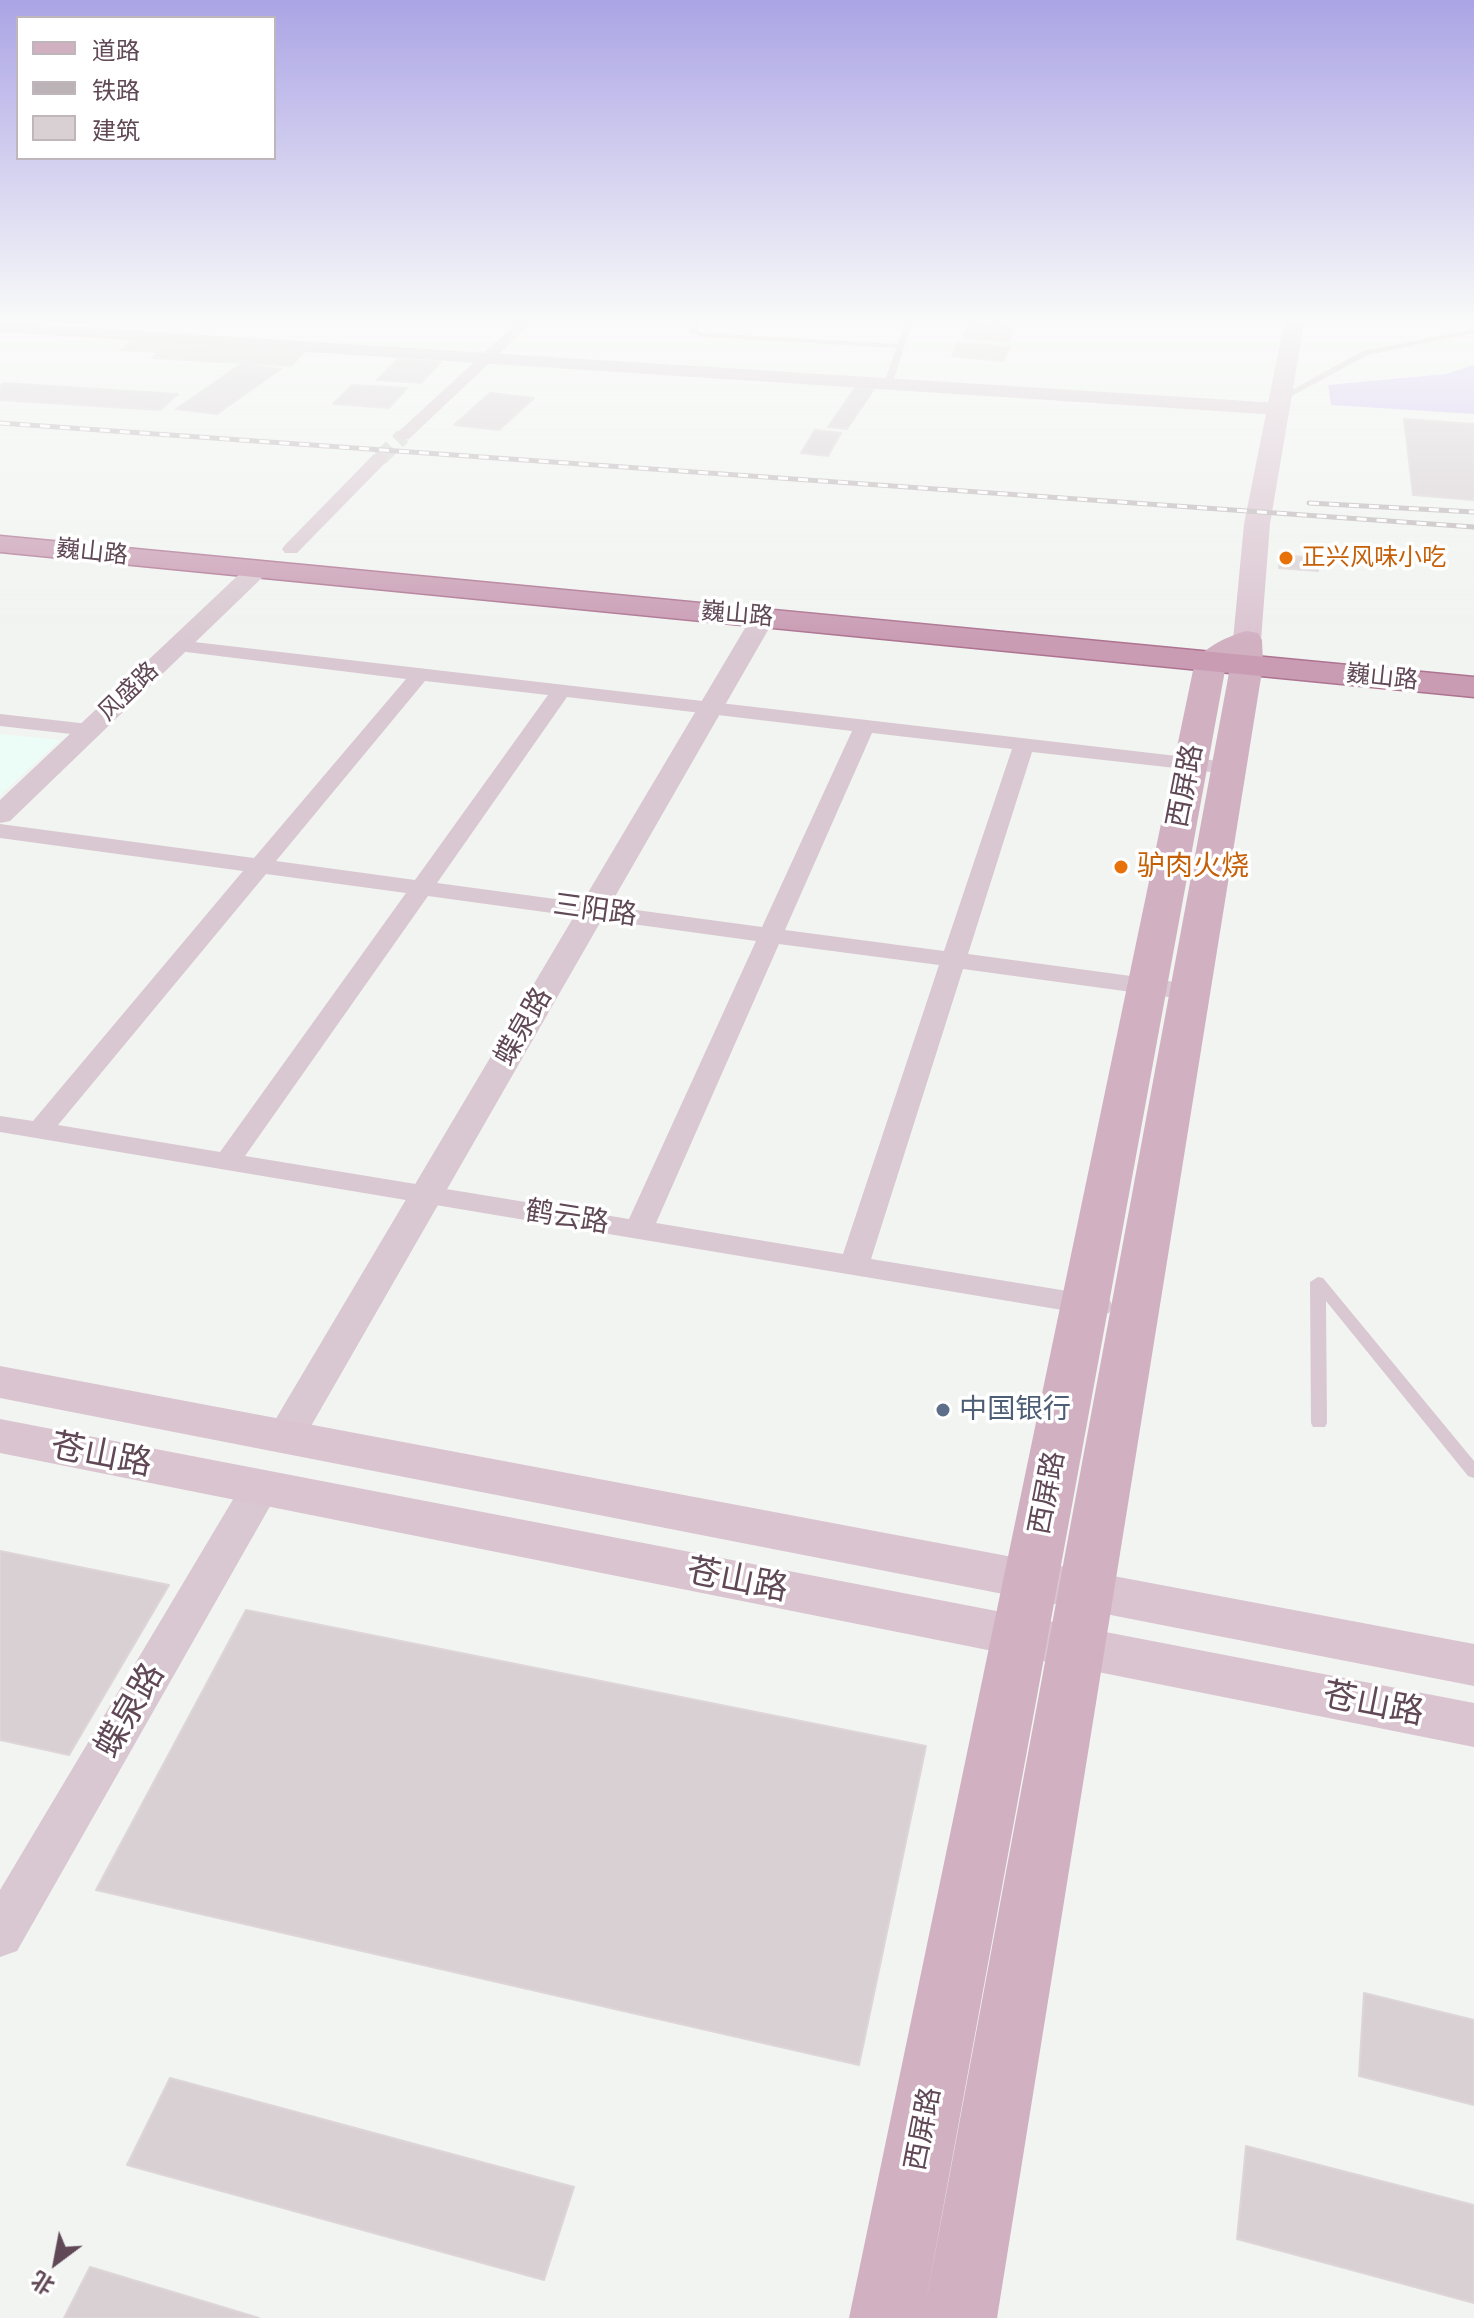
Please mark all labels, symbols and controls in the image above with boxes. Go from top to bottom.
legend [16,16,276,160]
text: 道路 [92,37,140,64]
text: 铁路 [92,77,140,104]
text: 建筑 [92,117,140,144]
street label: 巍山路 [55,535,129,571]
place label: 正兴风味小吃 [1302,544,1446,572]
marker: 正兴风味小吃 [1277,549,1295,567]
street label: 巍山路 [700,598,774,632]
street label: 风盛路 [93,657,165,727]
street label: 巍山路 [1345,660,1419,696]
street label: 西屏路 [1161,742,1211,830]
place label: 驴肉火烧 [1137,850,1249,884]
marker: 驴肉火烧 [1112,858,1130,876]
street label: 三阳路 [551,889,639,933]
street label: 蝶泉路 [488,982,560,1072]
street label: 鹤云路 [523,1195,611,1241]
place label: 中国银行 [959,1393,1071,1427]
marker: 中国银行 [934,1401,952,1419]
street label: 苍山路 [47,1426,155,1486]
street label: 西屏路 [1023,1449,1073,1537]
street label: 苍山路 [683,1551,791,1611]
street label: 蝶泉路 [88,1657,174,1765]
street label: 苍山路 [1319,1675,1427,1735]
street label: 西屏路 [899,2085,949,2173]
north arrow [16,2222,96,2302]
text: 北 [27,2266,59,2299]

